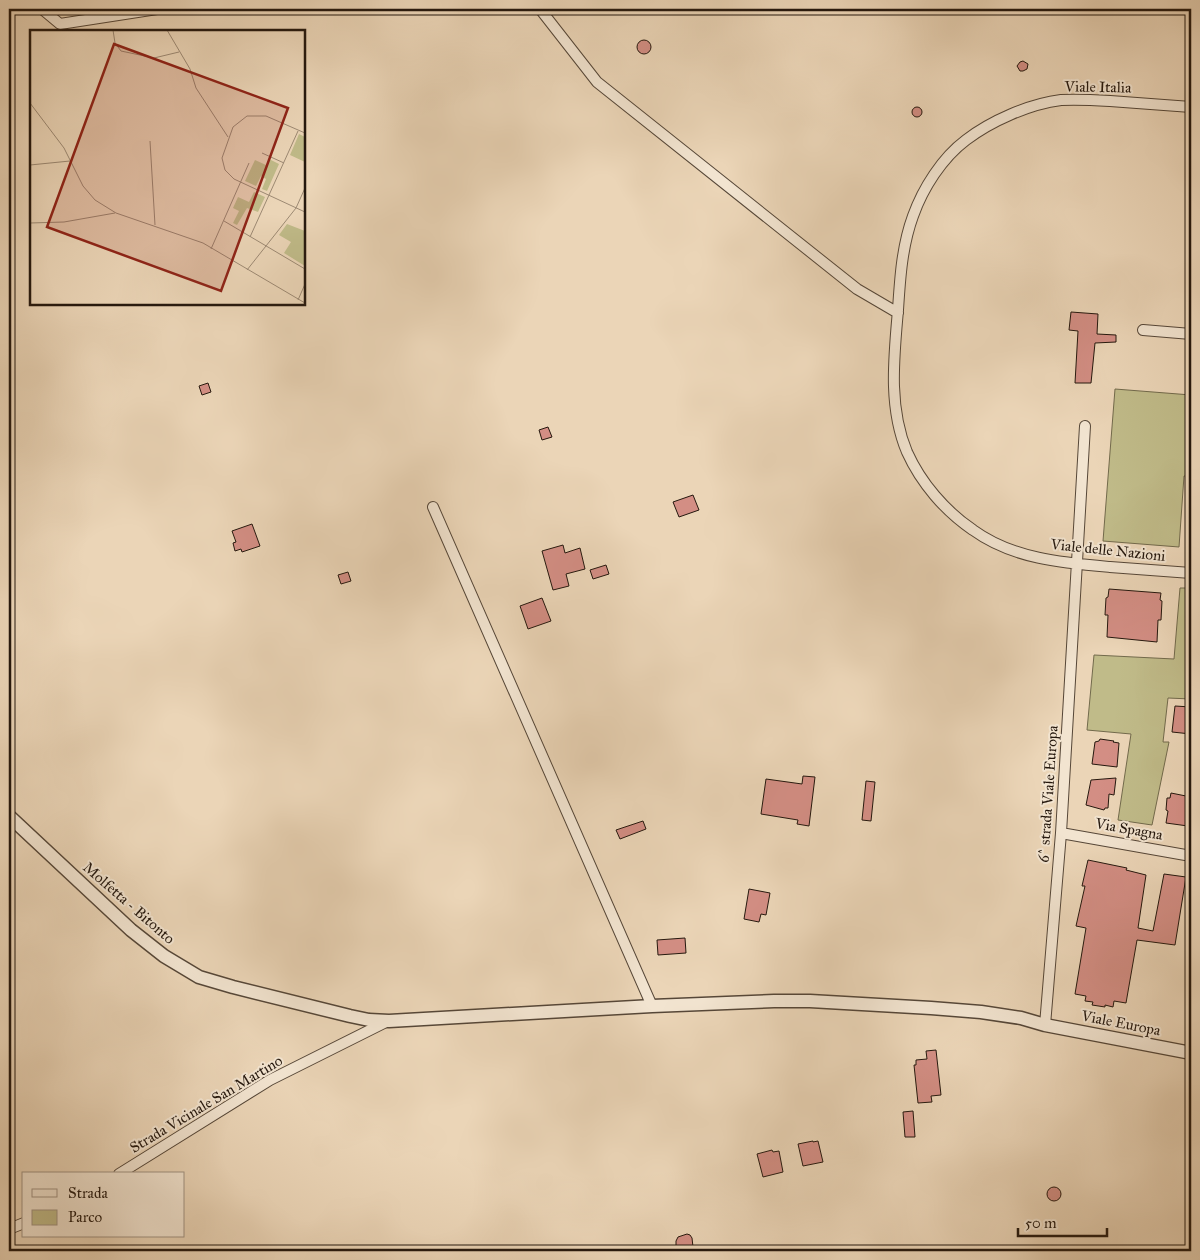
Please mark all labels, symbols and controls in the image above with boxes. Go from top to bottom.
inset map [30,30,305,305]
street label: Viale Italia [1064,77,1132,97]
street label: Viale delle Nazioni [1049,535,1166,565]
street label: 6^ strada Viale Europa [1034,724,1062,863]
street label: Via Spagna [1093,814,1165,844]
street label: Molfetta - Bitonto [79,858,179,948]
street label: Viale Europa [1079,1006,1163,1040]
street label: Strada Vicinale San Martino [126,1051,286,1157]
legend [22,1172,185,1238]
text: Strada [68,1184,108,1202]
scale bar [1018,1205,1106,1237]
text: Parco [68,1208,103,1226]
text: 50 m [1025,1214,1057,1232]

